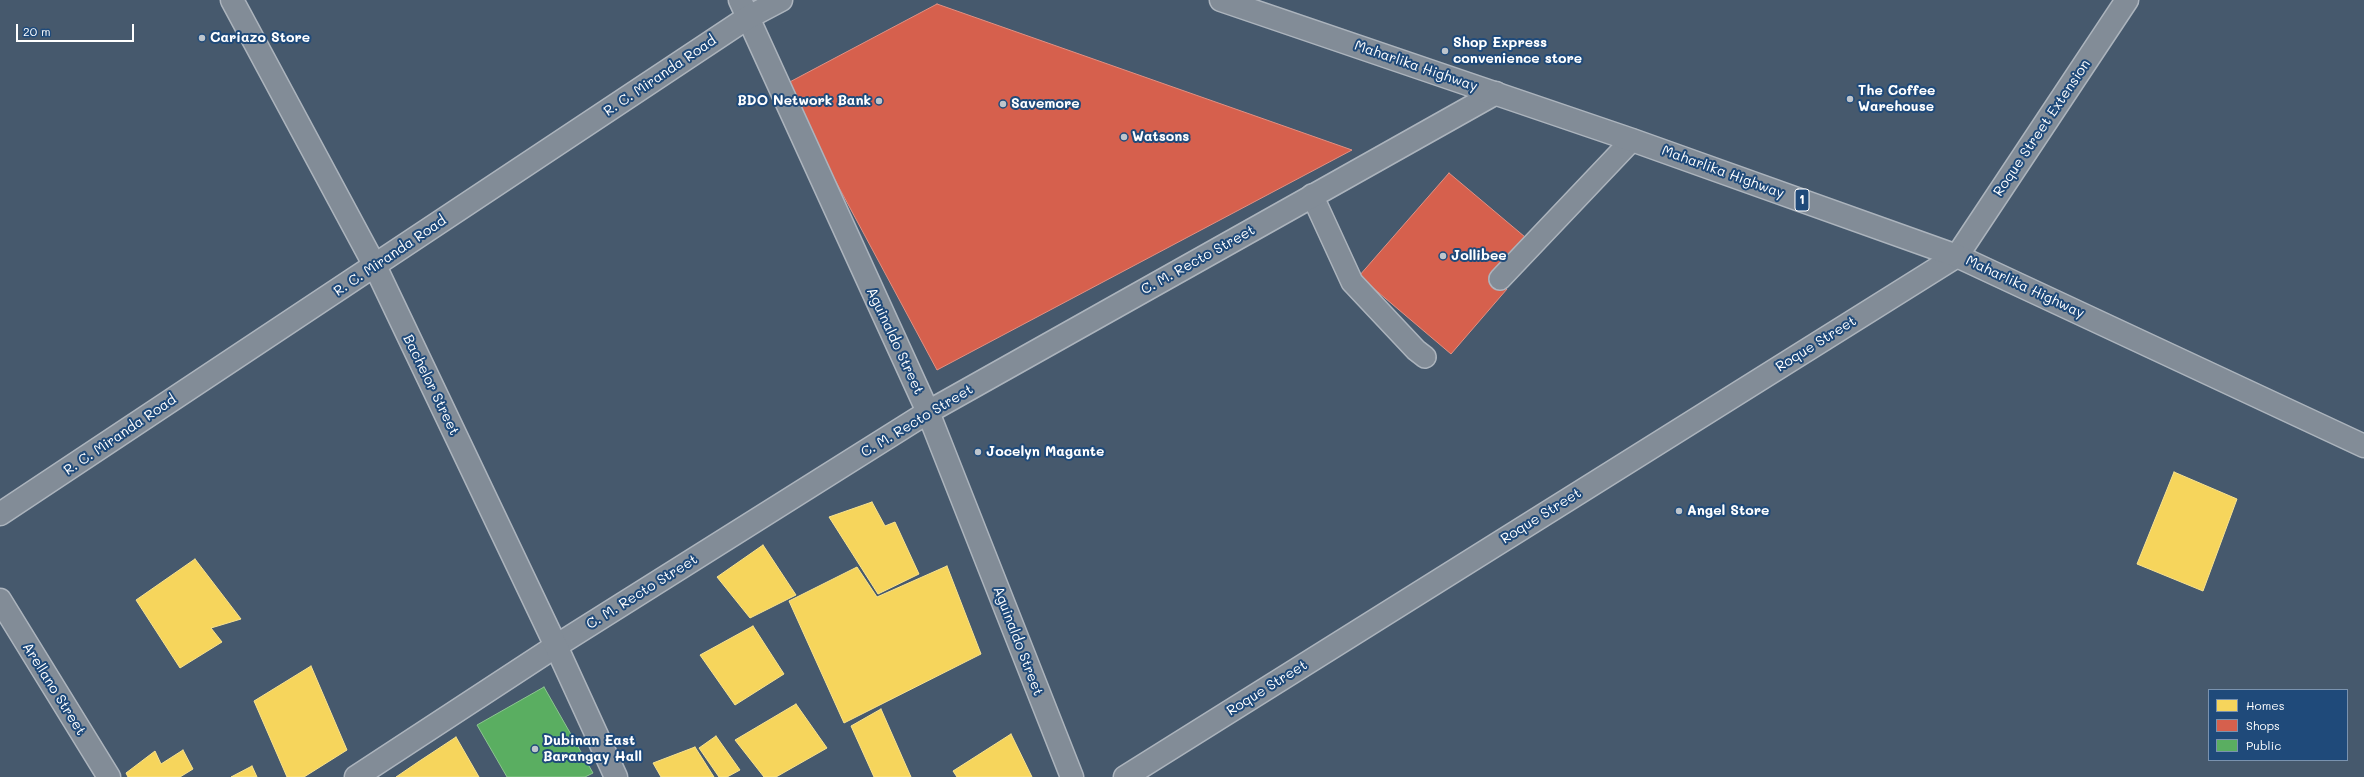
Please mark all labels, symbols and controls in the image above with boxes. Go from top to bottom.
scale bar [18,16,136,42]
text: 20 m [23,23,51,39]
place label: Cariazo Store [210,30,310,46]
street label: R. C. Miranda Road [601,32,719,120]
marker: Cariazo Store [197,33,207,43]
place label: Shop Express convenience store [1453,35,1582,68]
street label: Maharlika Highway [1352,37,1480,95]
marker: Shop Express convenience store [1440,46,1450,56]
street label: Roque Street Extension [1990,57,2094,199]
place label: The Coffee Warehouse [1858,83,1935,116]
place label: BDO Network Bank [737,93,871,109]
marker: The Coffee Warehouse [1845,94,1855,104]
marker: BDO Network Bank [874,96,884,106]
place label: Savemore [1011,96,1080,112]
marker: Savemore [998,99,1008,109]
place label: Watsons [1132,129,1189,145]
marker: Watsons [1119,132,1129,142]
street label: Maharlika Highway [1659,142,1787,202]
road number: 1 [1795,189,1809,211]
street label: R. C. Miranda Road [331,212,449,300]
street label: C. M. Recto Street [1138,222,1258,298]
place label: Jollibee [1451,248,1507,264]
marker: Jollibee [1438,251,1448,261]
street label: Maharlika Highway [1963,252,2087,322]
street label: Aguinaldo Street [863,285,927,397]
street label: Roque Street [1773,313,1859,375]
street label: Bachelor Street [399,332,463,438]
street label: C. M. Recto Street [858,381,976,461]
street label: R. C. Miranda Road [61,391,179,479]
place label: Jocelyn Magante [986,444,1104,460]
marker: Jocelyn Magante [973,447,983,457]
street label: Roque Street [1498,485,1584,547]
place label: Angel Store [1687,503,1769,519]
marker: Angel Store [1674,506,1684,516]
street label: C. M. Recto Street [583,551,701,633]
street label: Aguinaldo Street [989,584,1047,698]
street label: Arellano Street [19,640,89,738]
street label: Roque Street [1224,657,1310,719]
legend [2208,689,2348,761]
text: Homes [2246,697,2285,713]
text: Shops [2246,717,2280,733]
place label: Dubinan East Barangay Hall [543,733,642,766]
text: Public [2246,737,2281,753]
marker: Dubinan East Barangay Hall [530,744,540,754]

